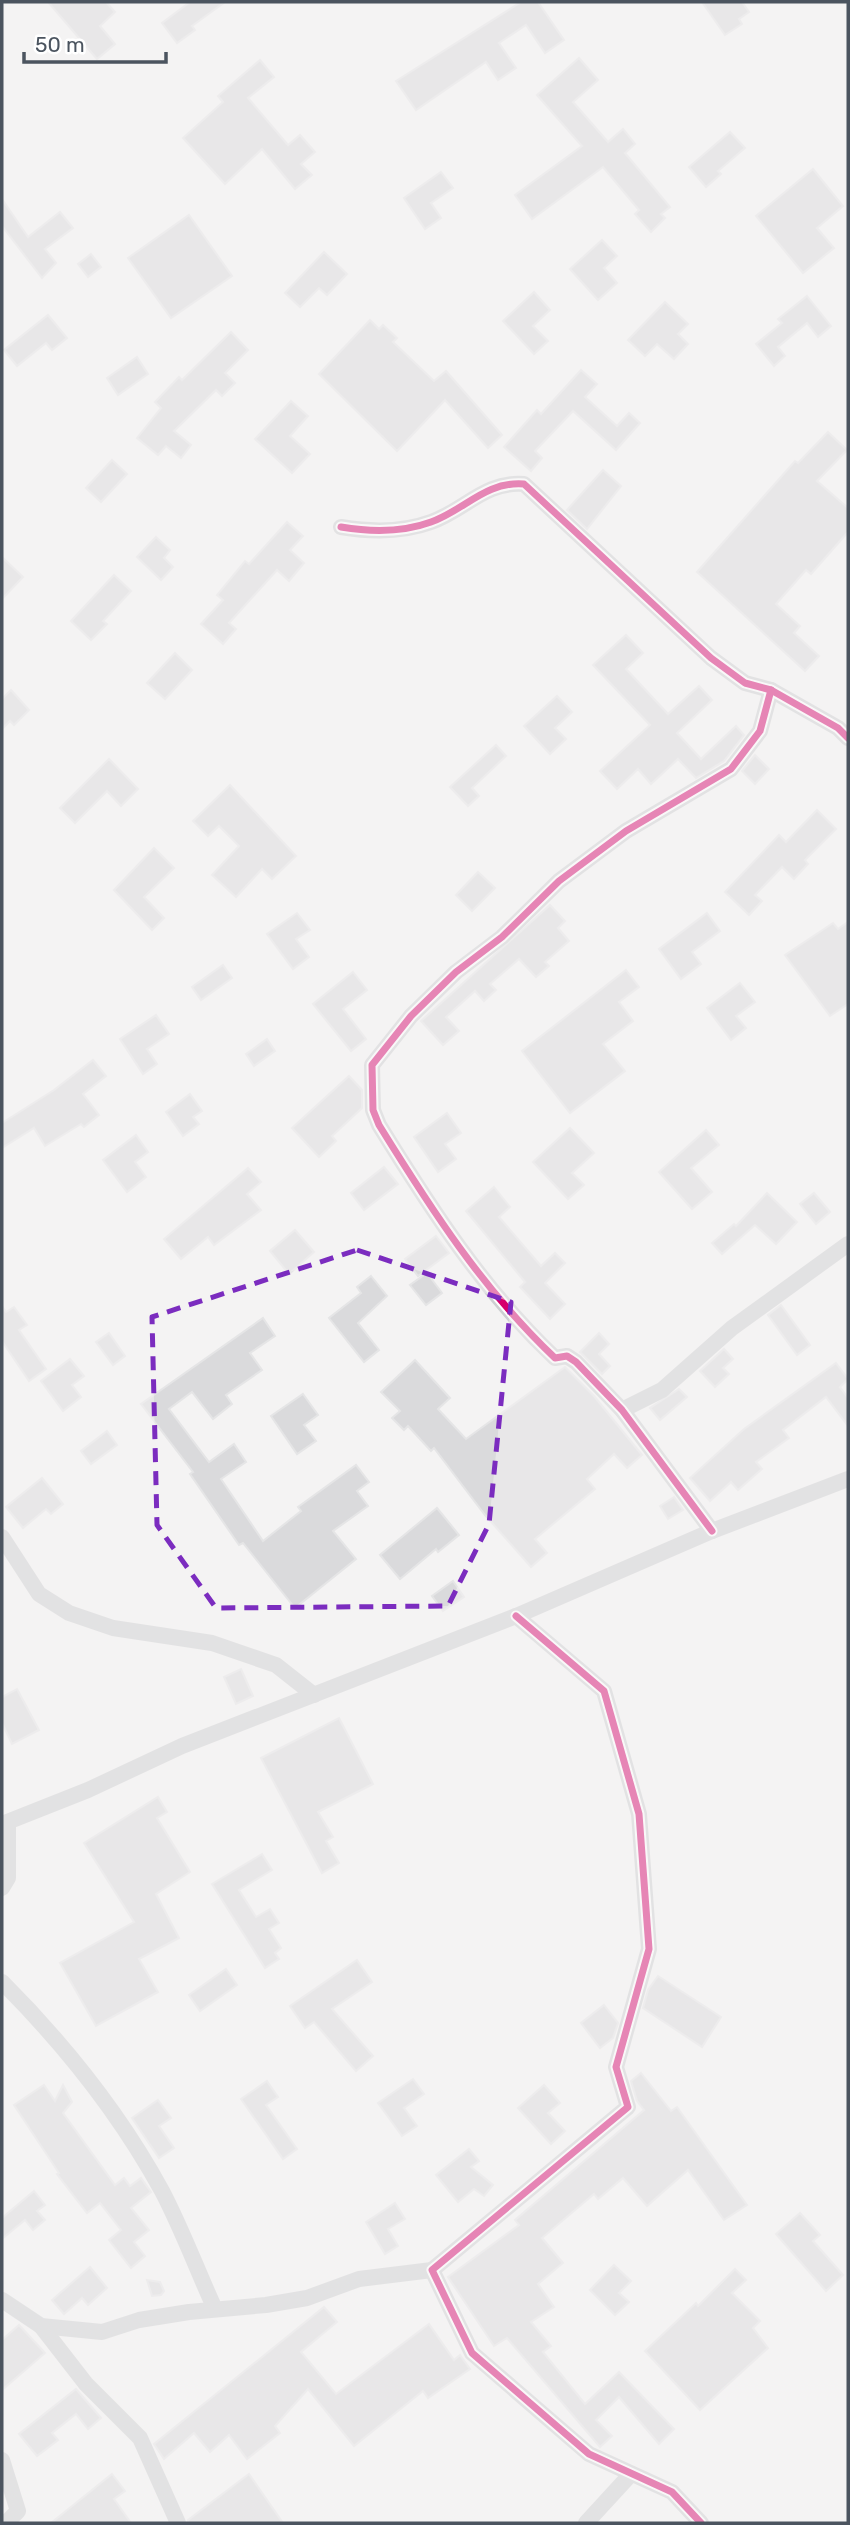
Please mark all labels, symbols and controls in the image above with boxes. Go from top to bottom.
scale bar [24,21,166,65]
text: 50 m [35,32,85,57]

